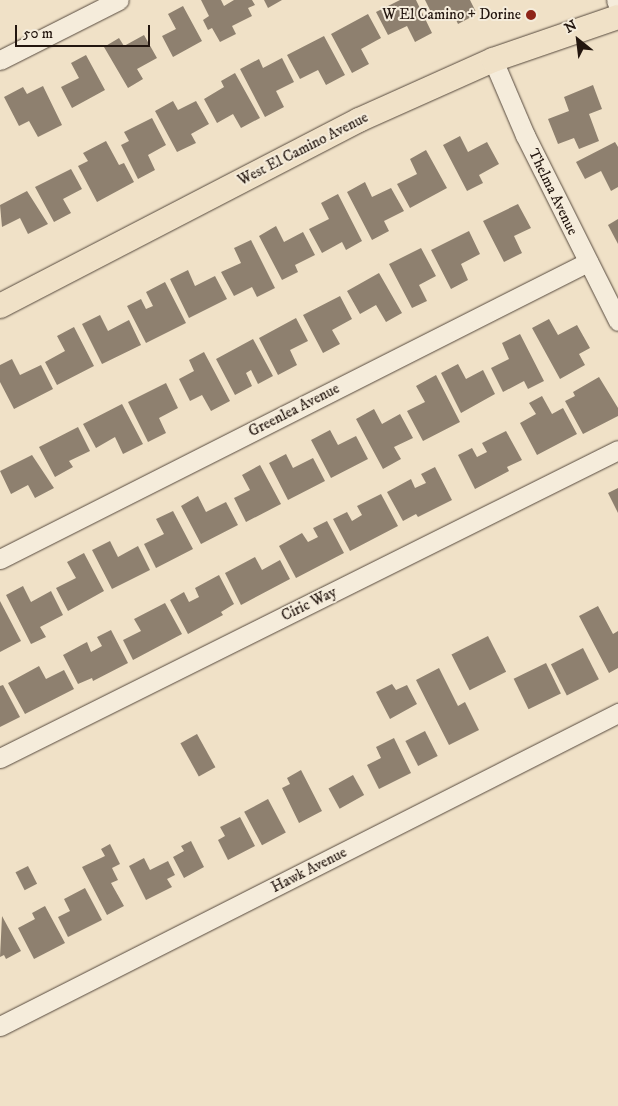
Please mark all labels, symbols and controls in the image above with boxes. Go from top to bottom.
place label: W El Camino + Dorine [382,6,521,24]
marker: W El Camino + Dorine [525,9,537,21]
scale bar [18,15,152,47]
north arrow [553,15,603,65]
text: N [561,16,580,38]
text: 50 m [23,24,53,43]
street label: West El Camino Avenue [235,108,371,190]
street label: Thelma Avenue [524,146,582,238]
street label: Greenlea Avenue [245,379,343,441]
street label: Ciric Way [278,583,340,625]
street label: Hawk Avenue [268,843,350,897]

